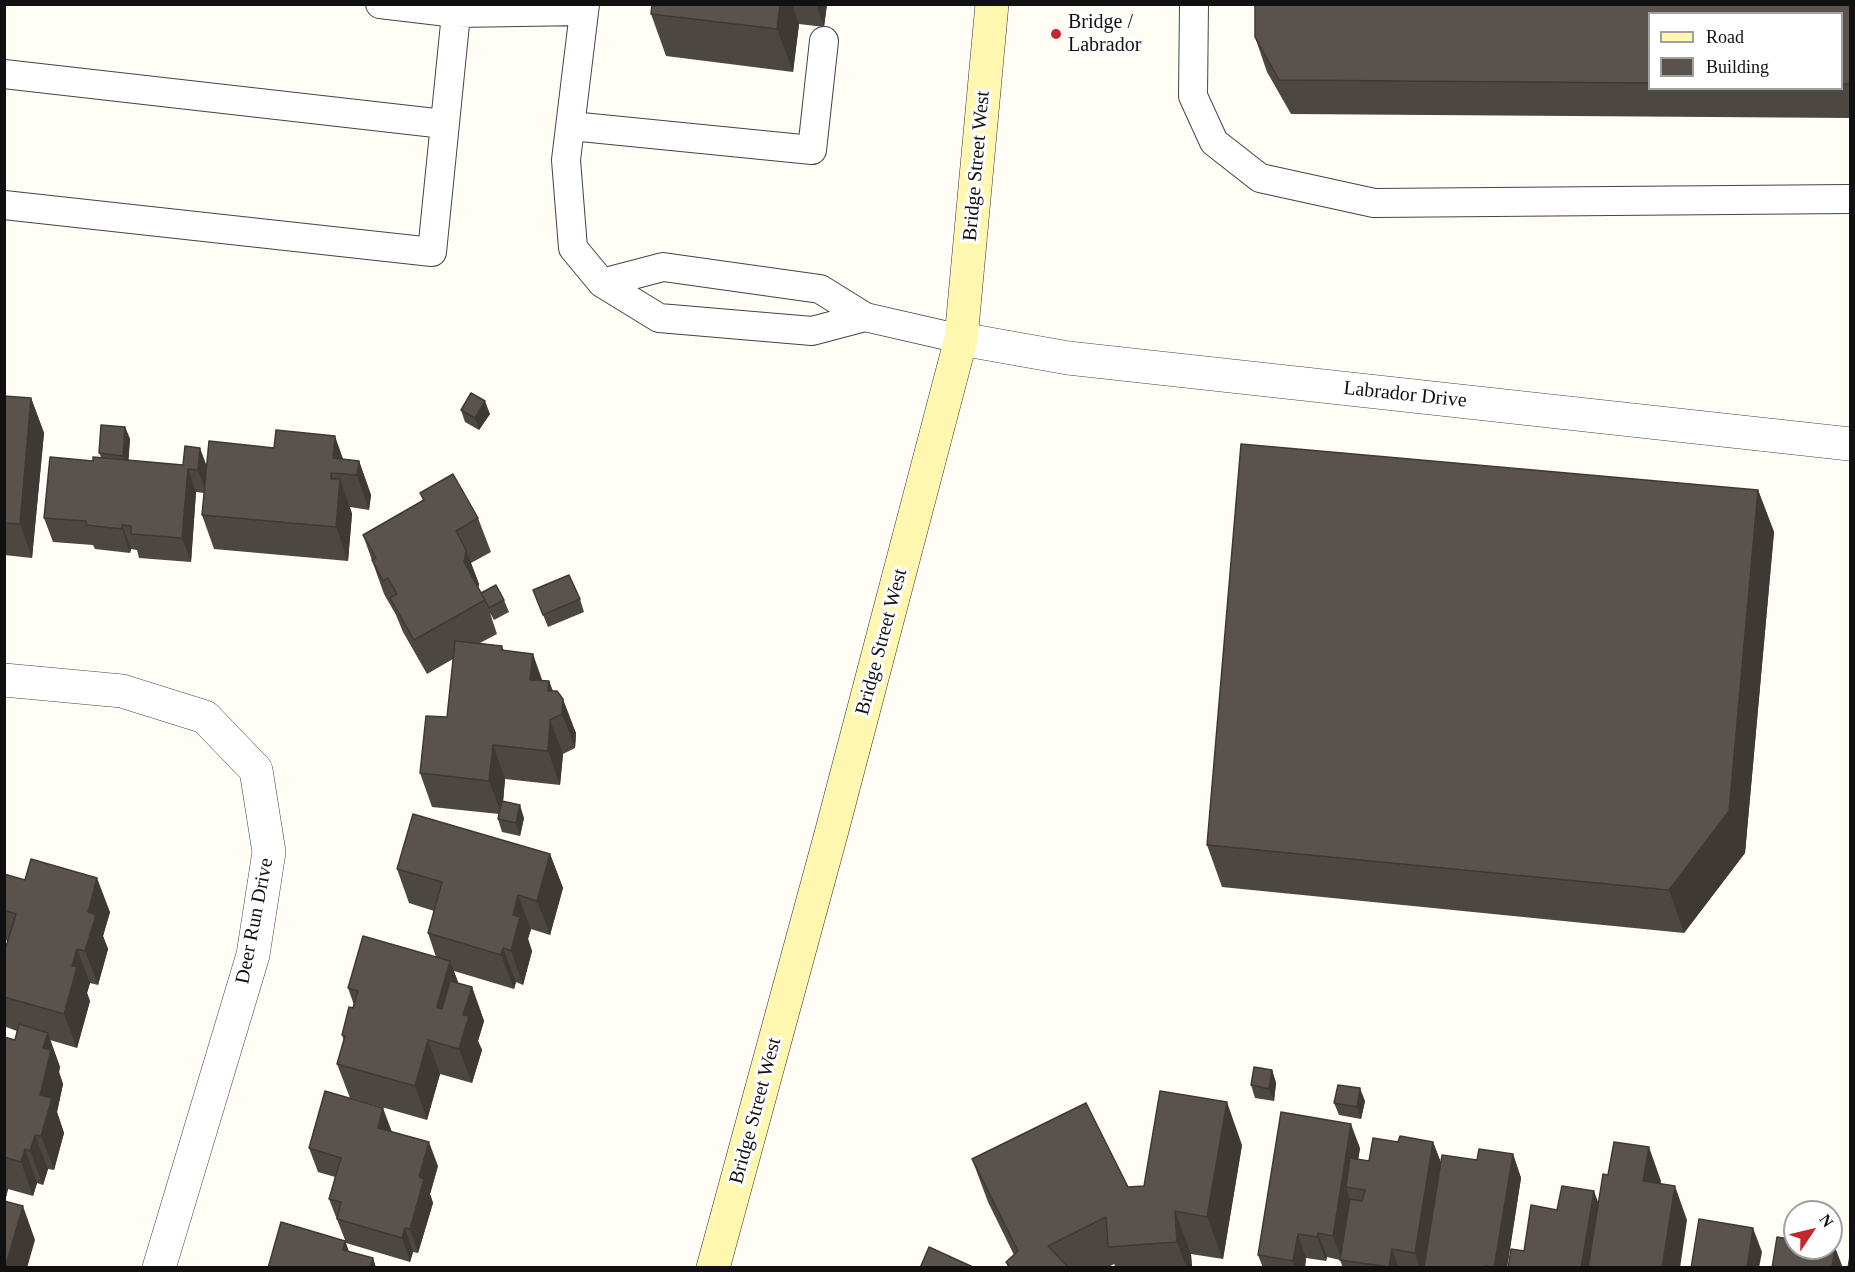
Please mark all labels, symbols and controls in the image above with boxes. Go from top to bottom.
place label: Bridge / Labrador [1068,11,1141,58]
legend [1648,12,1843,90]
marker: Bridge / Labrador [1049,27,1063,41]
text: Road [1706,27,1744,47]
text: Building [1706,57,1769,77]
street label: Bridge Street West [958,90,996,242]
street label: Labrador Drive [1342,377,1468,413]
street label: Bridge Street West [851,566,913,718]
street label: Deer Run Drive [231,856,279,986]
street label: Bridge Street West [725,1035,787,1187]
north arrow [1783,1200,1843,1260]
text: N [1816,1211,1837,1230]

